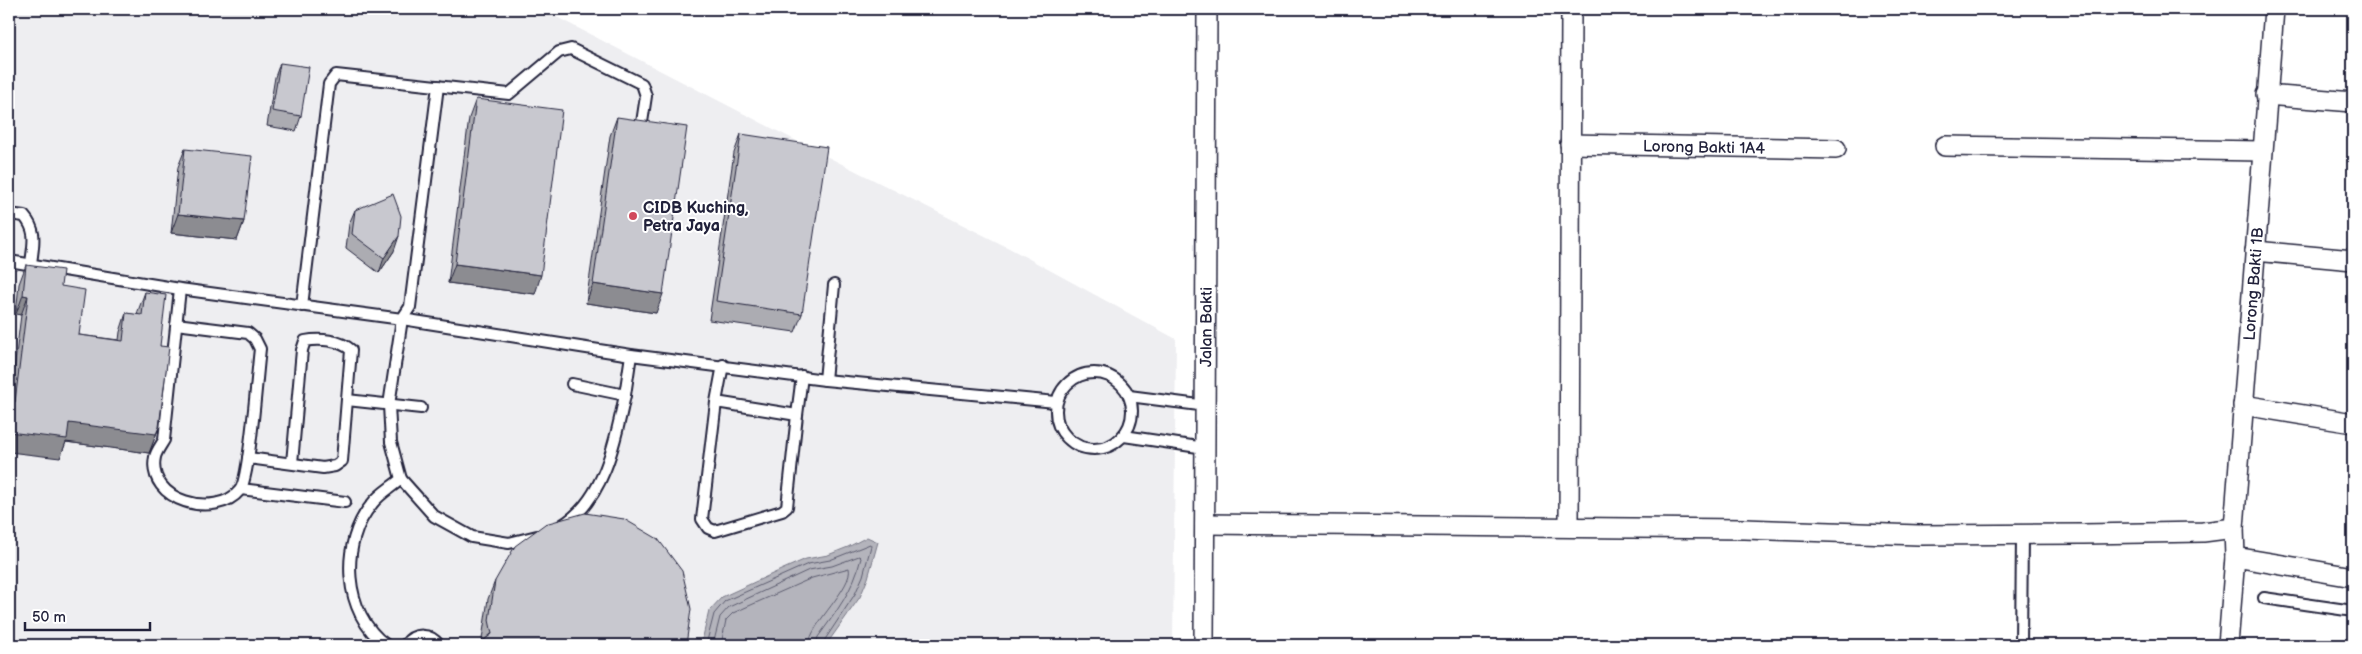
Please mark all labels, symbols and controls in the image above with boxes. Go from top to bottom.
street label: Lorong Bakti 1A4 [1643,137,1765,159]
place label: CIDB Kuching, Petra Jaya [643,199,749,236]
marker: CIDB Kuching, Petra Jaya [627,210,639,222]
street label: Lorong Bakti 1B [2240,227,2268,341]
street label: Jalan Bakti [1197,287,1217,367]
scale bar [25,599,150,631]
text: 50 m [32,608,66,627]

